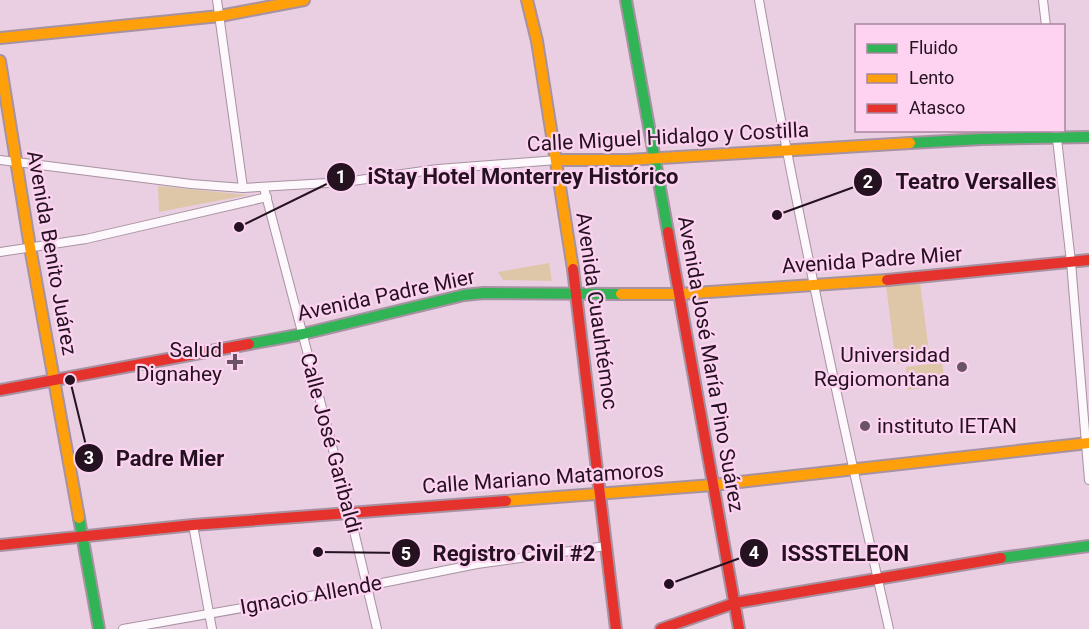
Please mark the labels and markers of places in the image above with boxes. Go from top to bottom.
callout: iStay Hotel Monterrey Histórico [326,157,691,197]
callout: Teatro Versalles [853,162,1068,202]
place label: Salud Dignahey [136,338,222,386]
place label: Universidad Regiomontana [814,343,950,391]
marker: Salud Dignahey [226,353,244,371]
marker: Universidad Regiomontana [955,360,969,374]
place label: instituto IETAN [877,414,1017,438]
marker: instituto IETAN [858,419,872,433]
callout: Padre Mier [74,438,237,478]
callout: Registro Civil #2 [391,533,608,573]
callout: ISSSTELEON [739,533,921,573]

